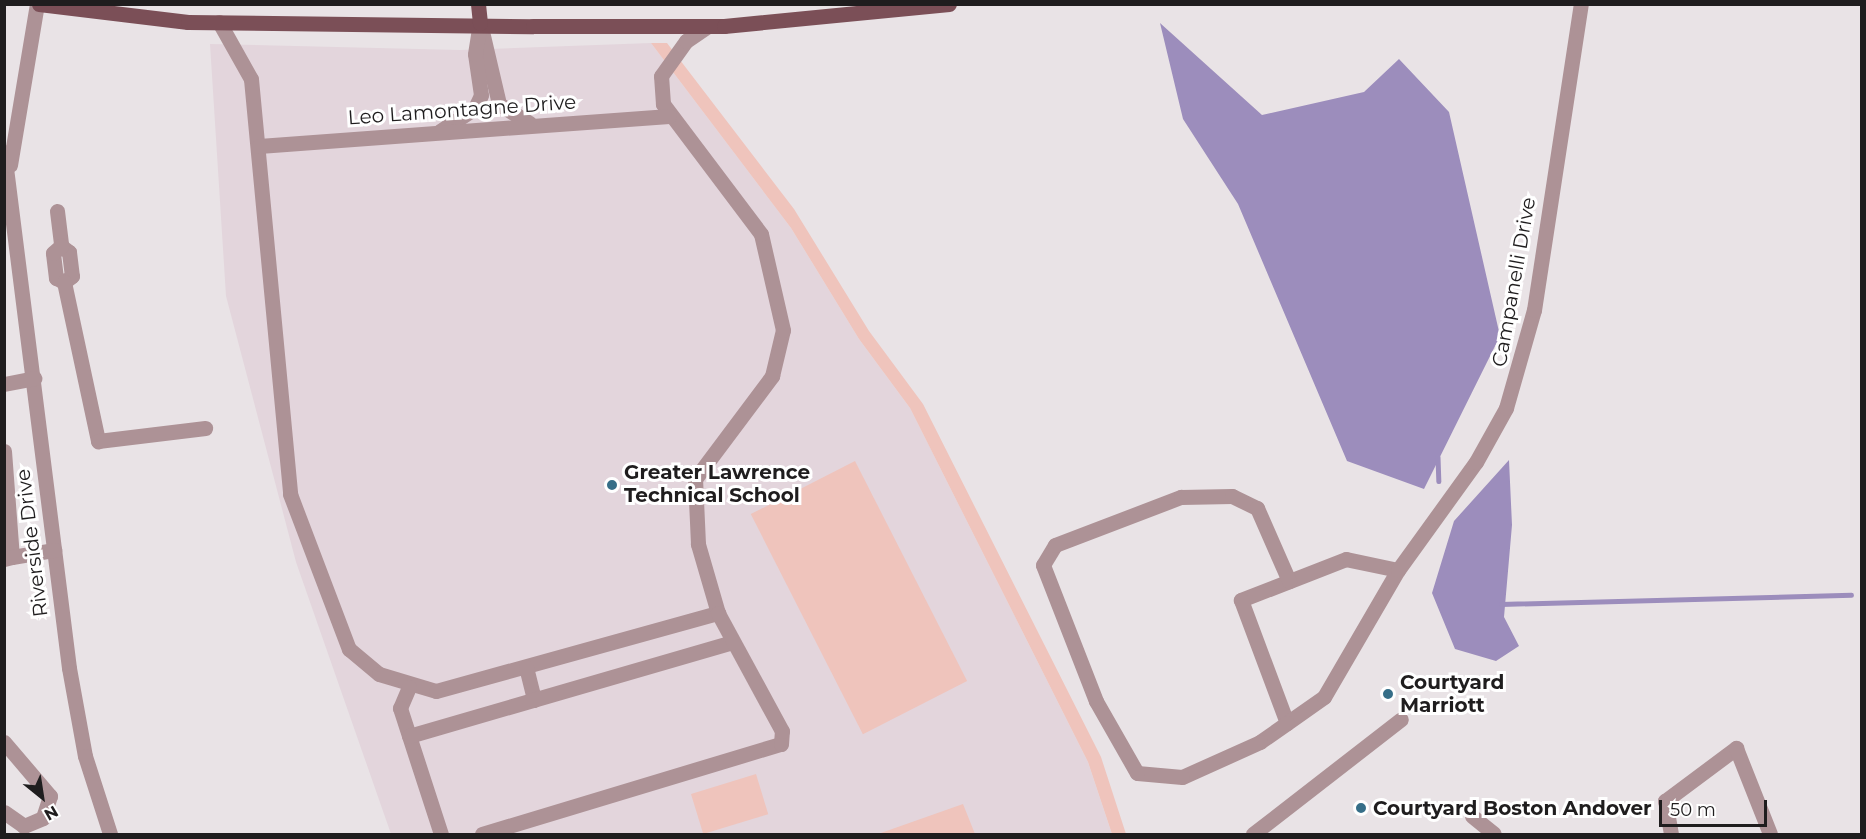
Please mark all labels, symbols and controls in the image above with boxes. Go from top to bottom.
street label: Leo Lamontagne Drive [347,90,577,130]
street label: Campanelli Drive [1487,195,1541,369]
place label: Greater Lawrence Technical School [624,461,810,508]
street label: Riverside Drive [11,468,53,618]
marker: Greater Lawrence Technical School [605,478,619,492]
place label: Courtyard Marriott [1400,670,1504,717]
marker: Courtyard Marriott [1381,687,1395,701]
north arrow [12,767,72,827]
scale bar [1662,788,1770,826]
place label: Courtyard Boston Andover [1373,796,1652,820]
text: 50 m [1670,799,1716,821]
marker: Courtyard Boston Andover [1354,801,1368,815]
text: N [41,802,62,824]

